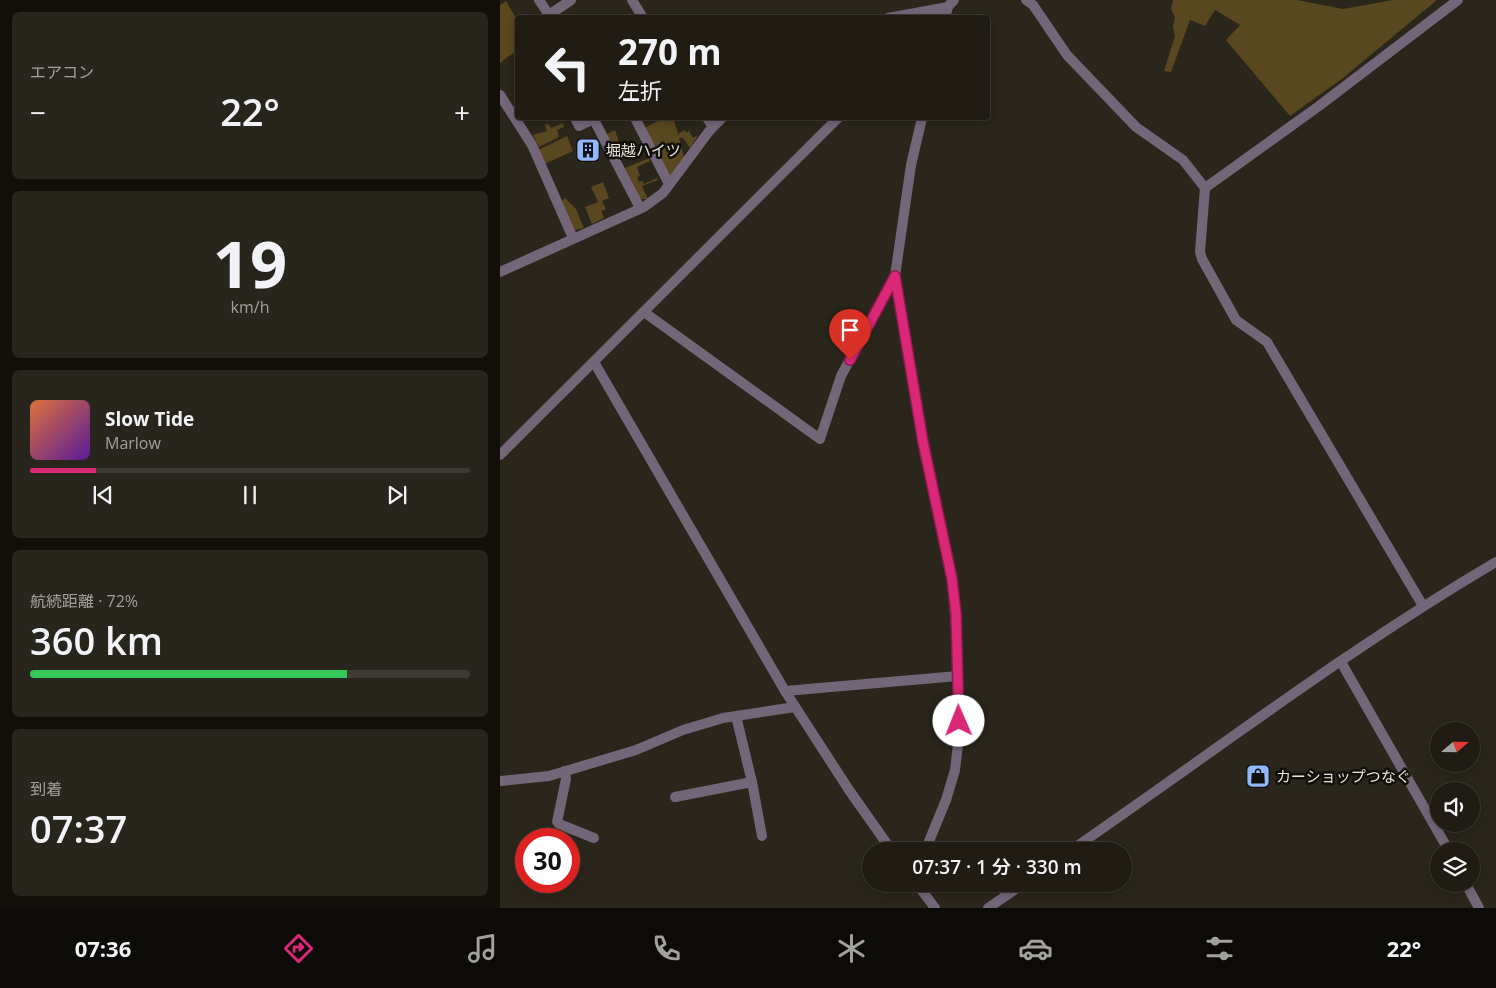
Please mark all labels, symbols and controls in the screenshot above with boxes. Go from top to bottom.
text: 270 m [618,28,722,75]
icon: left [535,35,600,100]
text: エアコン [30,61,94,83]
text: 左折 [618,75,662,105]
text: 22° [220,85,280,137]
text: − [30,93,46,131]
text: + [454,93,470,131]
building icon: 堀越ハイツ [575,137,601,163]
place label: 堀越ハイツ [606,140,681,160]
text: 19 [213,219,287,307]
text: km/h [231,296,269,318]
pin [829,309,871,360]
icon: arrive [836,316,864,344]
text: Slow Tide [105,406,194,432]
text: Marlow [105,432,161,454]
icon: previous [89,481,117,509]
icon: pause [236,481,264,509]
icon: next [383,481,411,509]
text: 航続距離 · 72% [30,590,138,612]
text: 360 km [30,614,163,666]
position arrow [932,694,984,746]
north arrow [1430,722,1480,772]
map controls [1430,722,1480,892]
shop icon: カーショップつなぐ [1245,763,1271,789]
place label: カーショップつなぐ [1276,766,1411,786]
text: 到着 [30,778,62,800]
button: sound [1430,782,1480,832]
text: 07:37 [30,802,127,854]
speed limit sign: 30 [515,828,580,893]
button: layers [1430,842,1480,892]
text: 07:37 · 1 分 · 330 m [912,854,1082,880]
icon: directions [281,931,316,966]
icon: music [465,931,500,966]
icon: phone [649,931,684,966]
icon: climate [834,931,869,966]
icon: car [1018,931,1053,966]
icon: filters [1202,931,1237,966]
text: 07:36 [75,933,131,963]
text: 22° [1387,933,1421,963]

